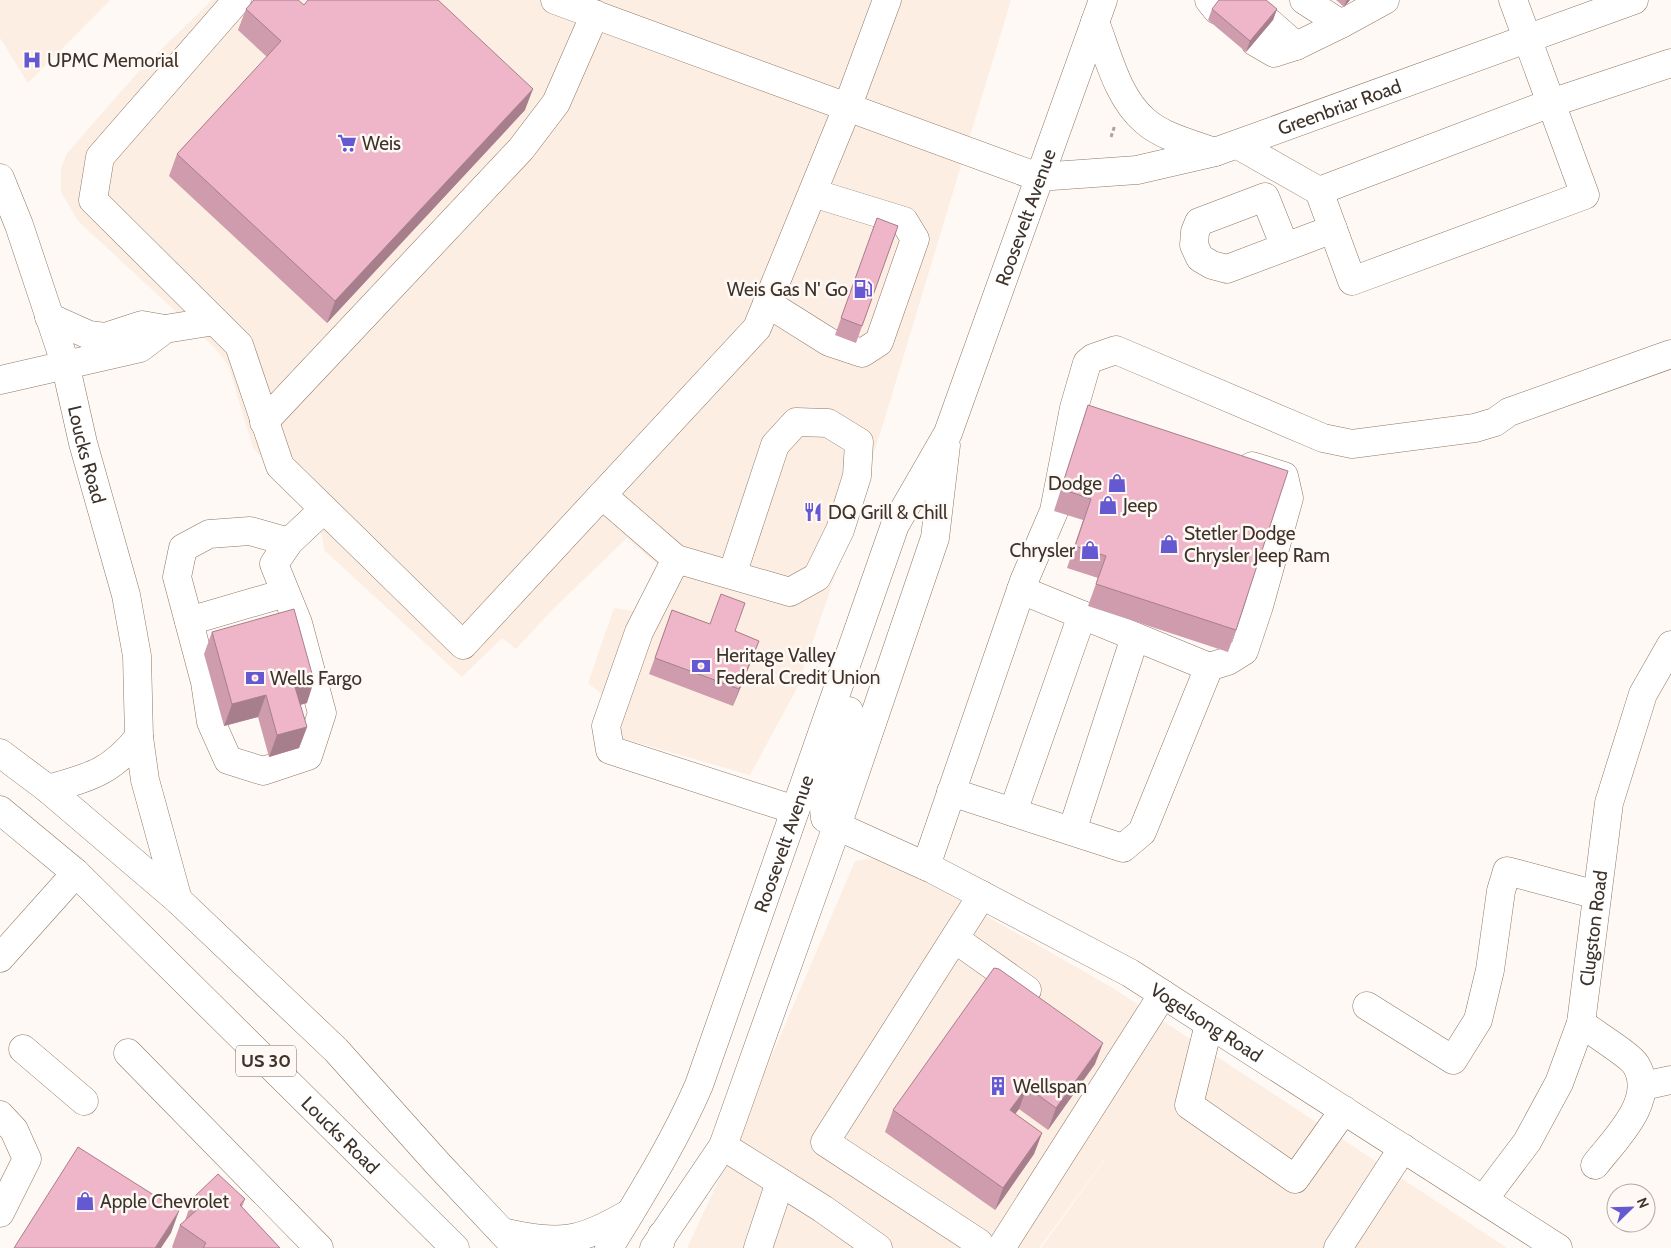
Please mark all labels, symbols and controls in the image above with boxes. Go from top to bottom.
hospital icon: UPMC Memorial [21,49,43,71]
place label: UPMC Memorial [47,49,179,72]
street label: Greenbriar Road [1274,74,1404,140]
supermarket icon: Weis [336,132,358,154]
place label: Weis [362,132,401,155]
street label: Roosevelt Avenue [990,145,1060,289]
place label: Weis Gas N' Go [727,278,848,301]
fuel station icon: Weis Gas N' Go [852,278,874,300]
street label: Loucks Road [63,403,111,506]
place label: Dodge [1048,472,1102,495]
shop icon: Dodge [1106,472,1128,494]
shop icon: Jeep [1097,494,1119,516]
place label: Jeep [1122,494,1158,517]
restaurant icon: DQ Grill & Chill [802,501,824,523]
place label: DQ Grill & Chill [828,501,948,524]
place label: Stetler Dodge Chrysler Jeep Ram [1184,522,1330,567]
shop icon: Stetler Dodge Chrysler Jeep Ram [1158,533,1180,555]
place label: Chrysler [1009,539,1075,562]
shop icon: Chrysler [1079,539,1101,561]
place label: Heritage Valley Federal Credit Union [716,644,880,689]
bank icon: Heritage Valley Federal Credit Union [690,655,712,677]
bank icon: Wells Fargo [244,667,266,689]
place label: Wells Fargo [270,667,362,690]
street label: Roosevelt Avenue [749,772,818,915]
street label: Clugston Road [1574,869,1612,987]
street label: Vogelsong Road [1146,978,1267,1067]
road number: US 30 [236,1046,296,1076]
building icon: Wellspan [987,1075,1009,1097]
place label: Wellspan [1013,1075,1087,1098]
street label: Loucks Road [297,1091,384,1178]
north arrow [1606,1183,1656,1233]
shop icon: Apple Chevrolet [74,1190,96,1212]
place label: Apple Chevrolet [100,1190,230,1213]
text: N [1633,1195,1653,1211]

